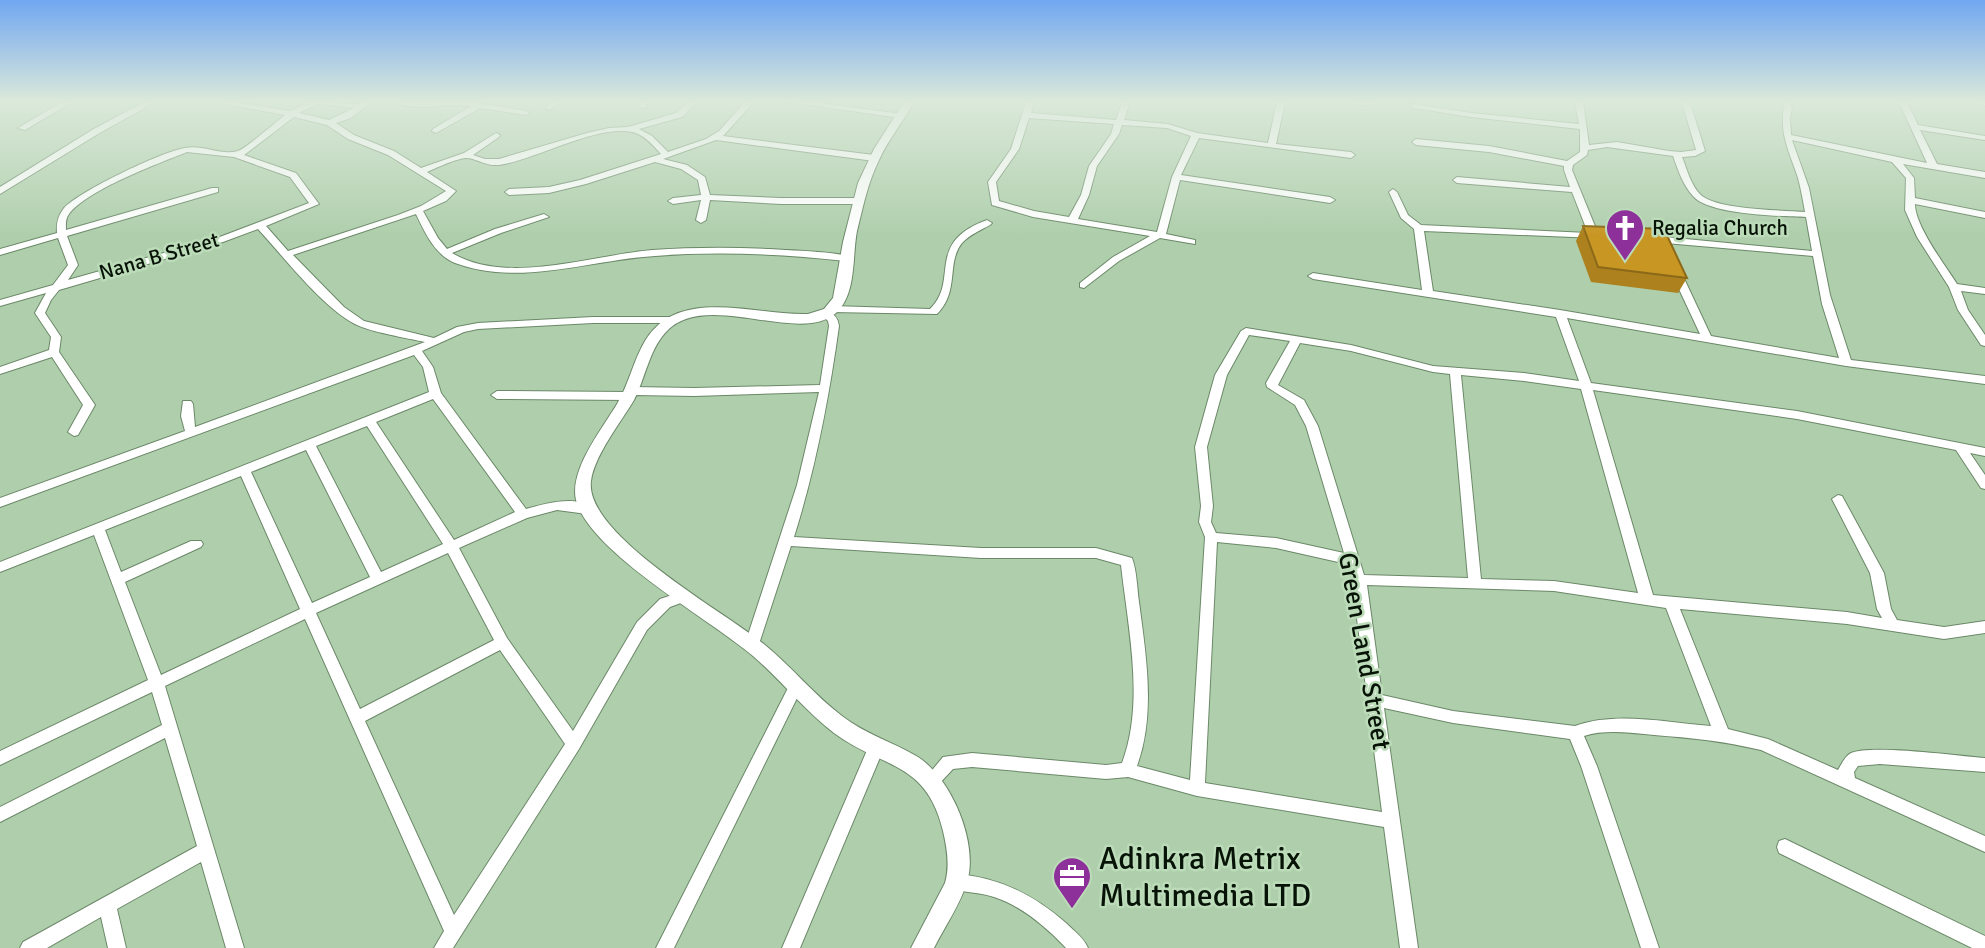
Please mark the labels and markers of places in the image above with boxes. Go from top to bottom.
church icon: Regalia Church [1604,207,1646,262]
place label: Regalia Church [1652,215,1788,241]
place label: Adinkra Metrix Multimedia LTD [1099,839,1311,915]
office icon: Adinkra Metrix Multimedia LTD [1051,855,1093,910]

